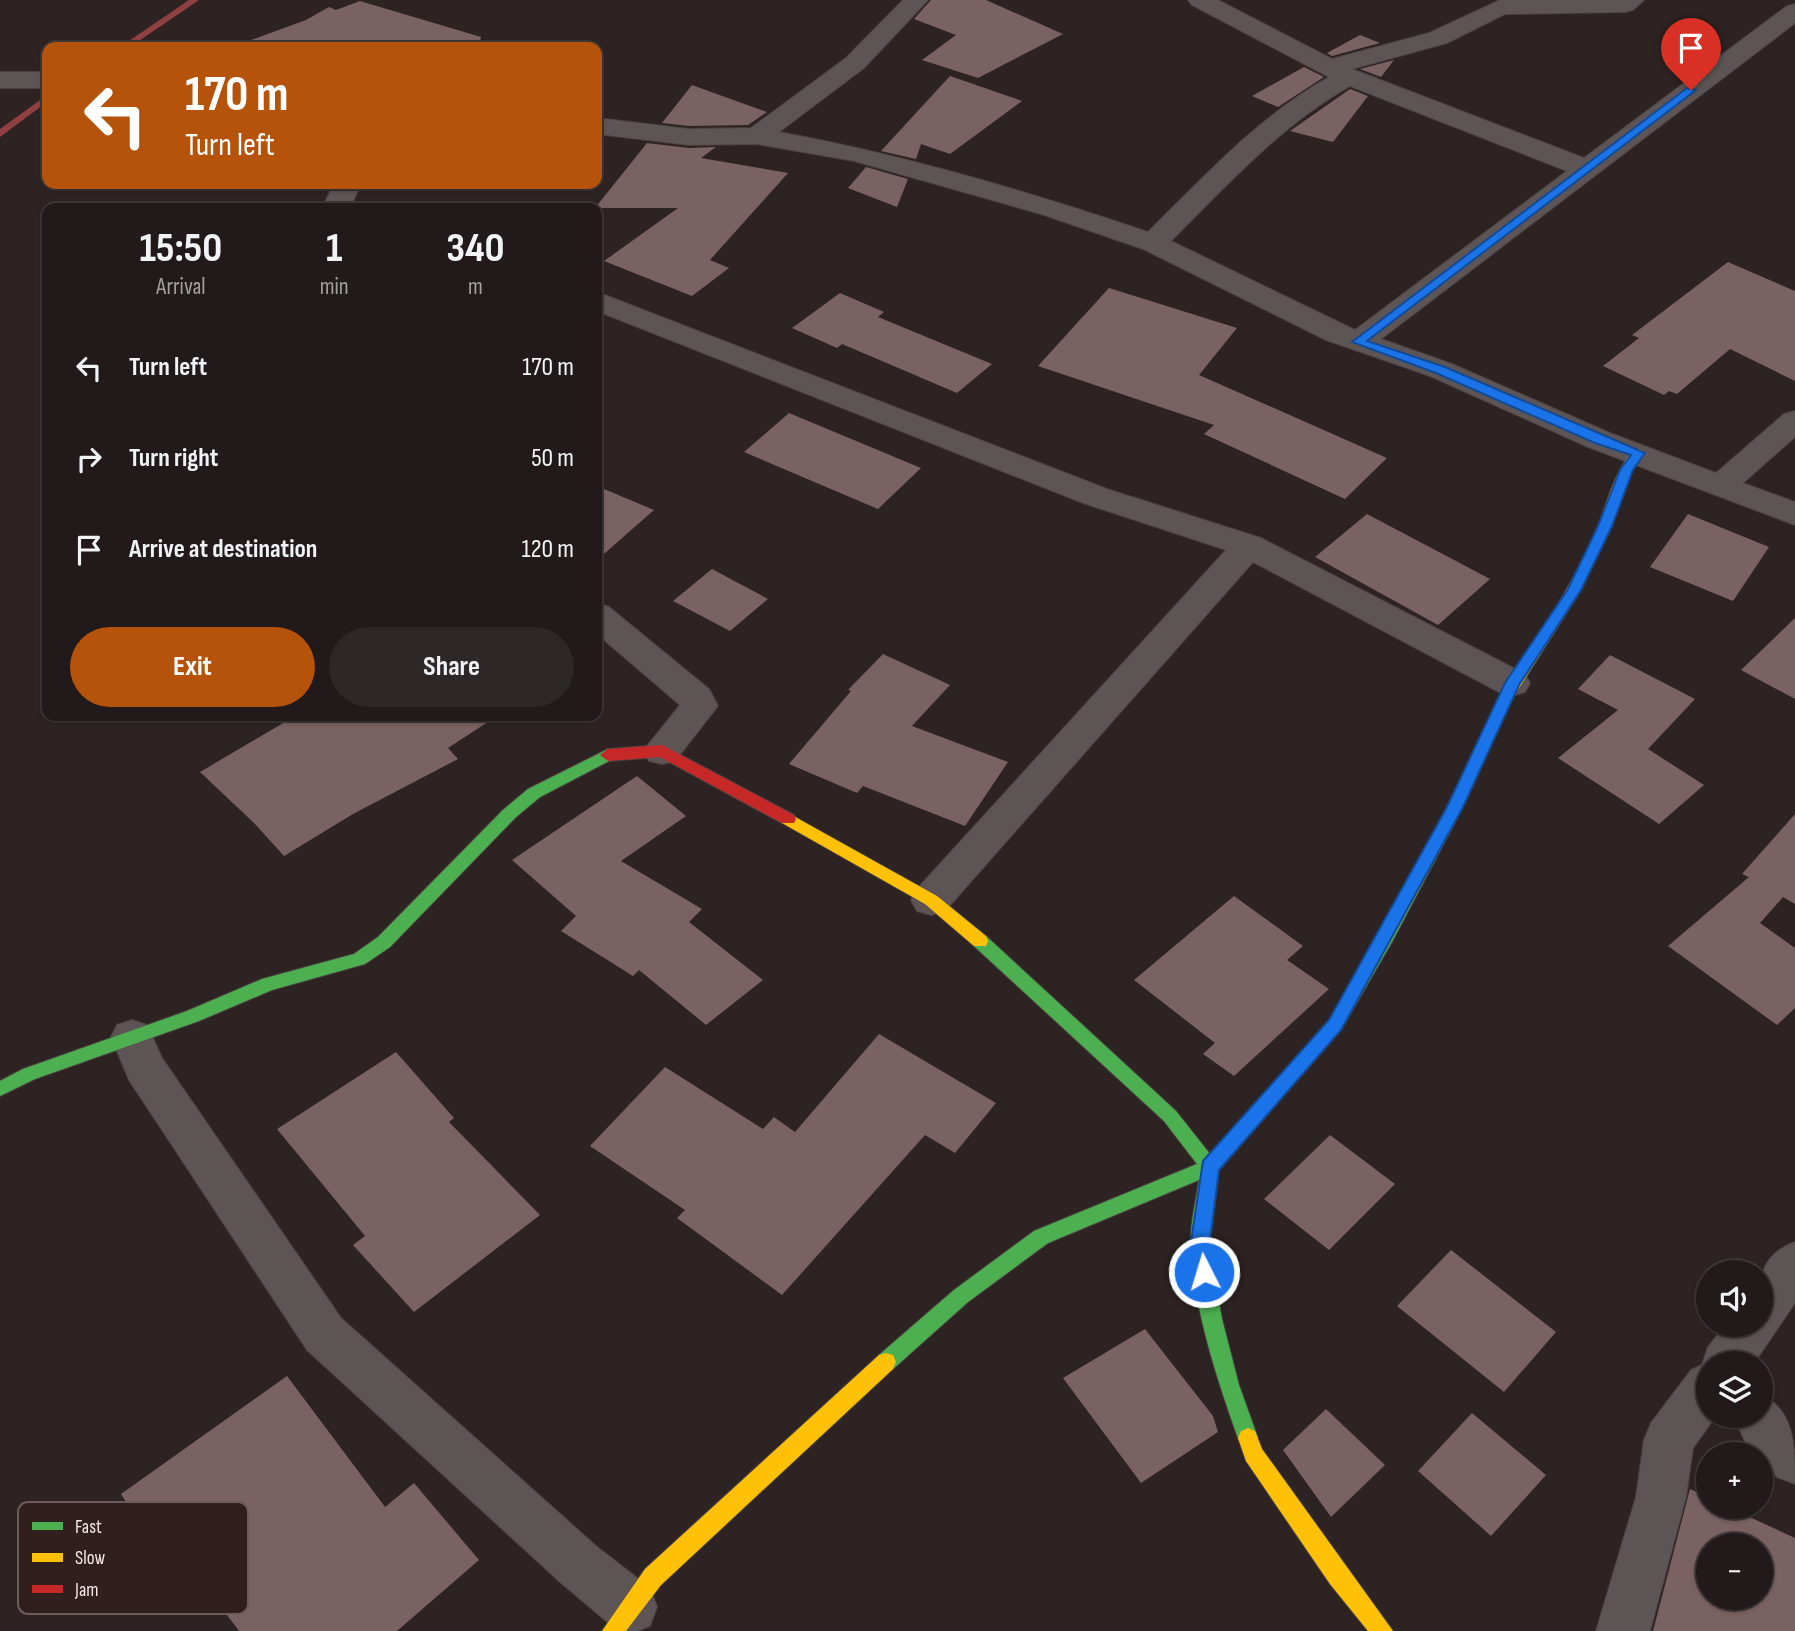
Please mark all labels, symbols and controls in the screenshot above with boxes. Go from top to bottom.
pin [1661,18,1721,90]
icon: arrive [1672,29,1710,67]
text: 170 m [185,66,289,125]
icon: left [70,70,161,161]
text: Turn left [185,126,275,165]
text: 15:50 [139,223,222,274]
text: 1 [326,223,342,274]
text: 340 [446,223,505,274]
text: Arrival [156,273,206,301]
text: min [320,273,349,301]
text: m [468,273,483,301]
icon: left [70,349,108,387]
text: Turn left [129,352,207,383]
text: 170 m [522,352,574,383]
icon: right [70,440,108,478]
text: Turn right [129,443,218,474]
text: 50 m [531,443,574,474]
icon: arrive [70,531,108,569]
text: Arrive at destination [129,534,317,565]
text: 120 m [521,534,574,565]
button: Exit [70,627,315,707]
button: Share [329,627,574,707]
position arrow [1167,1235,1241,1309]
map controls [1696,1260,1773,1610]
button: sound [1696,1260,1773,1337]
button: layers [1696,1351,1773,1428]
button: + [1696,1442,1773,1519]
legend [18,1502,248,1614]
text: Fast [75,1516,102,1539]
button: − [1696,1533,1773,1610]
text: Slow [75,1547,105,1570]
text: Jam [74,1579,98,1602]

